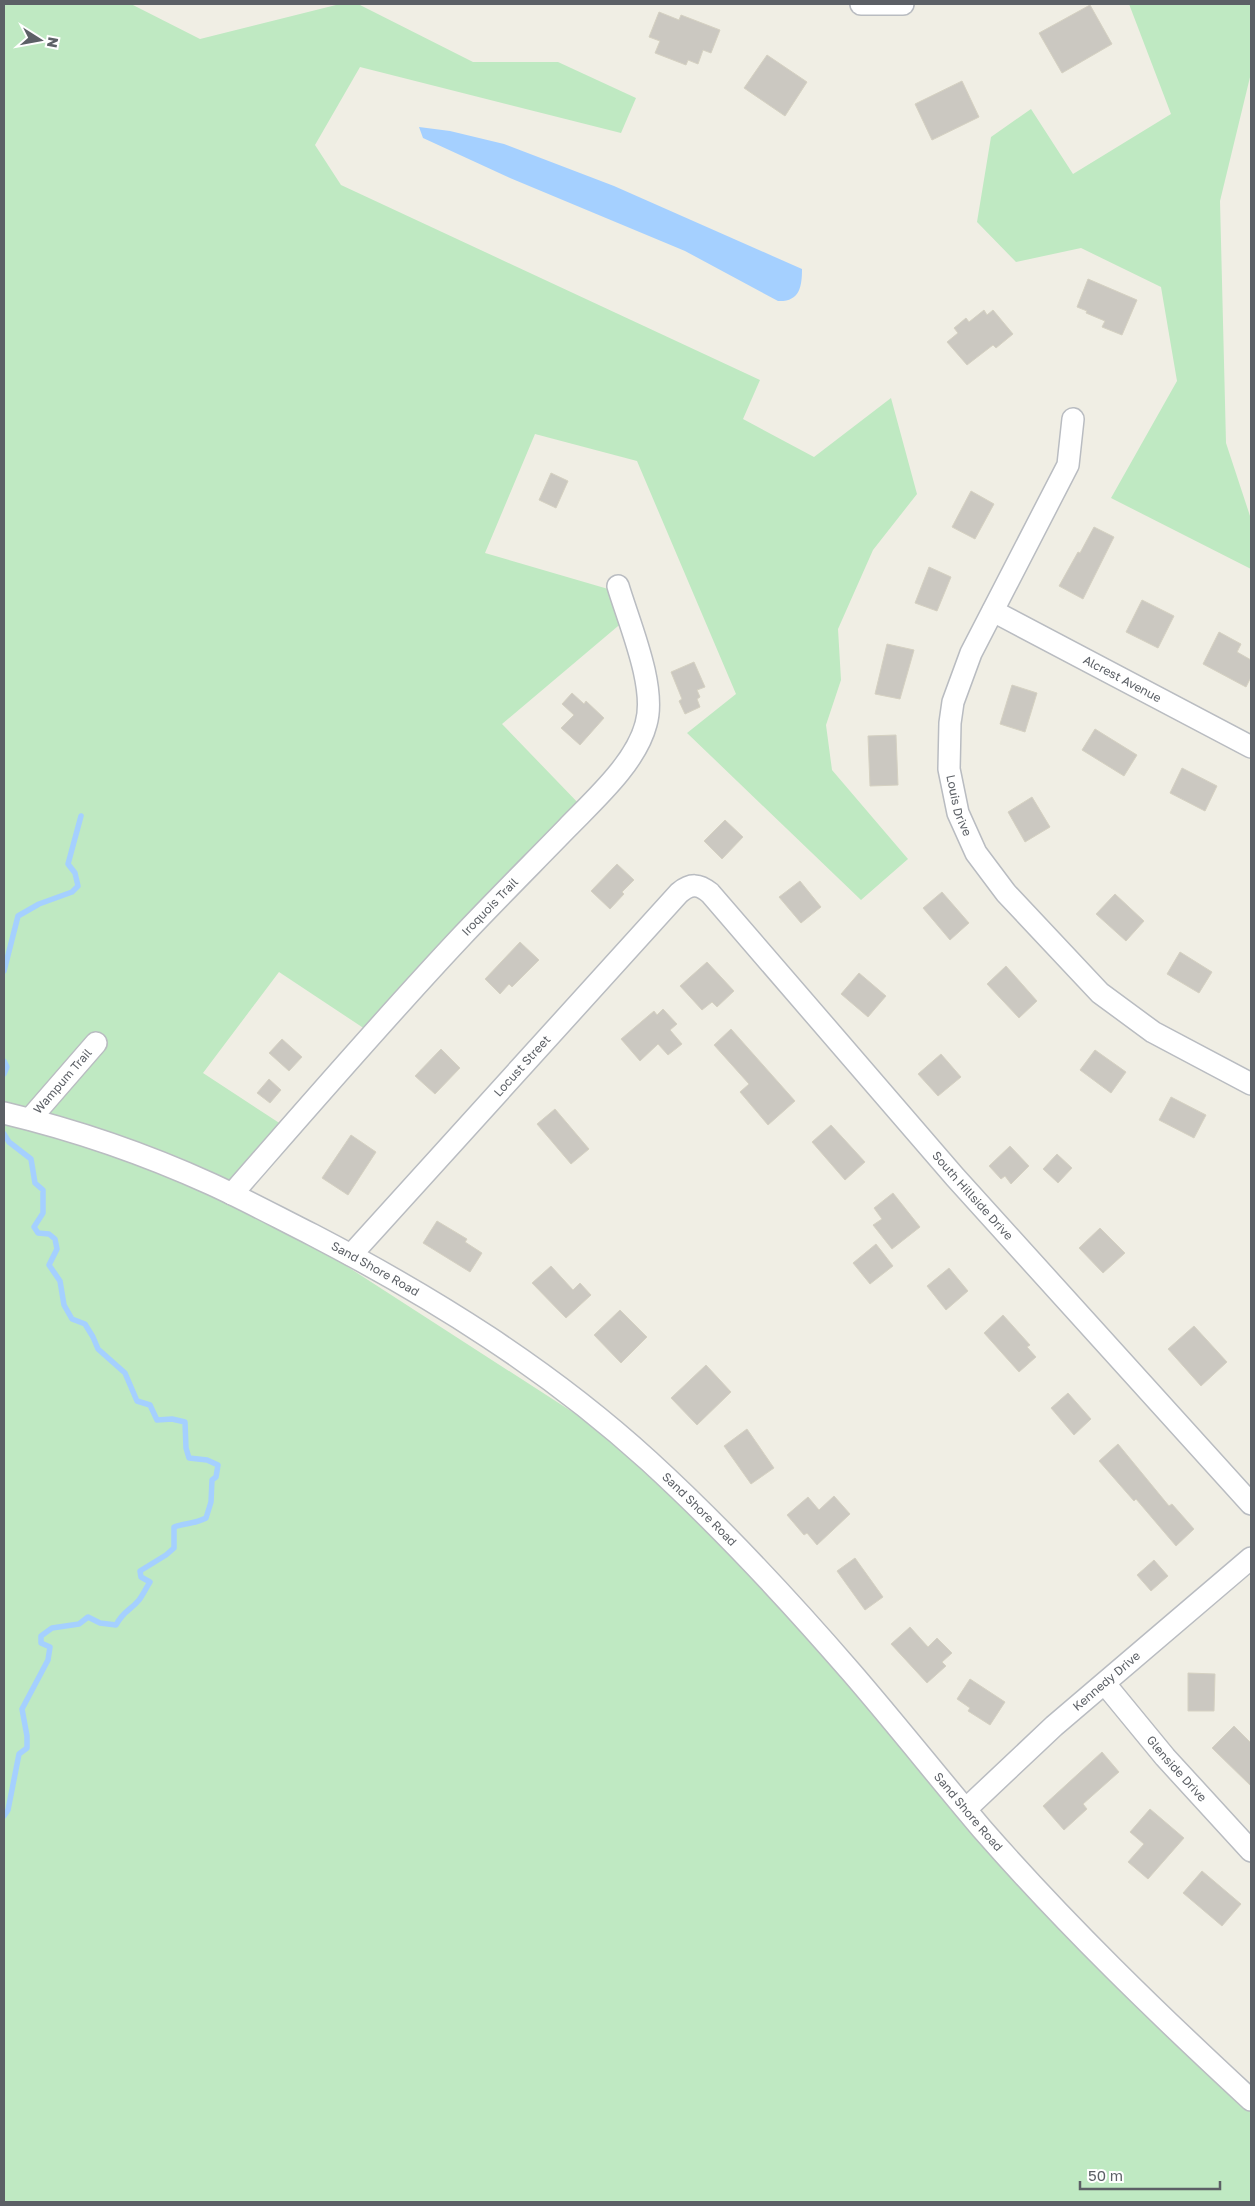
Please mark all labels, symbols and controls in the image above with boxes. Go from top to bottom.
north arrow [15,15,65,65]
text: N [44,36,63,49]
street label: Alcrest Avenue [1081,652,1164,705]
street label: Louis Drive [943,773,975,838]
street label: Iroquois Trail [458,874,521,939]
street label: Locust Street [490,1032,554,1099]
street label: Wampum Trail [30,1045,95,1117]
street label: South Hillside Drive [929,1148,1016,1243]
street label: Sand Shore Road [329,1238,422,1299]
street label: Sand Shore Road [659,1469,740,1549]
street label: Kennedy Drive [1070,1648,1143,1714]
street label: Glenside Drive [1144,1732,1210,1805]
street label: Sand Shore Road [931,1769,1006,1854]
scale bar [1080,2158,1220,2190]
text: 50 m [1088,2166,1123,2184]

